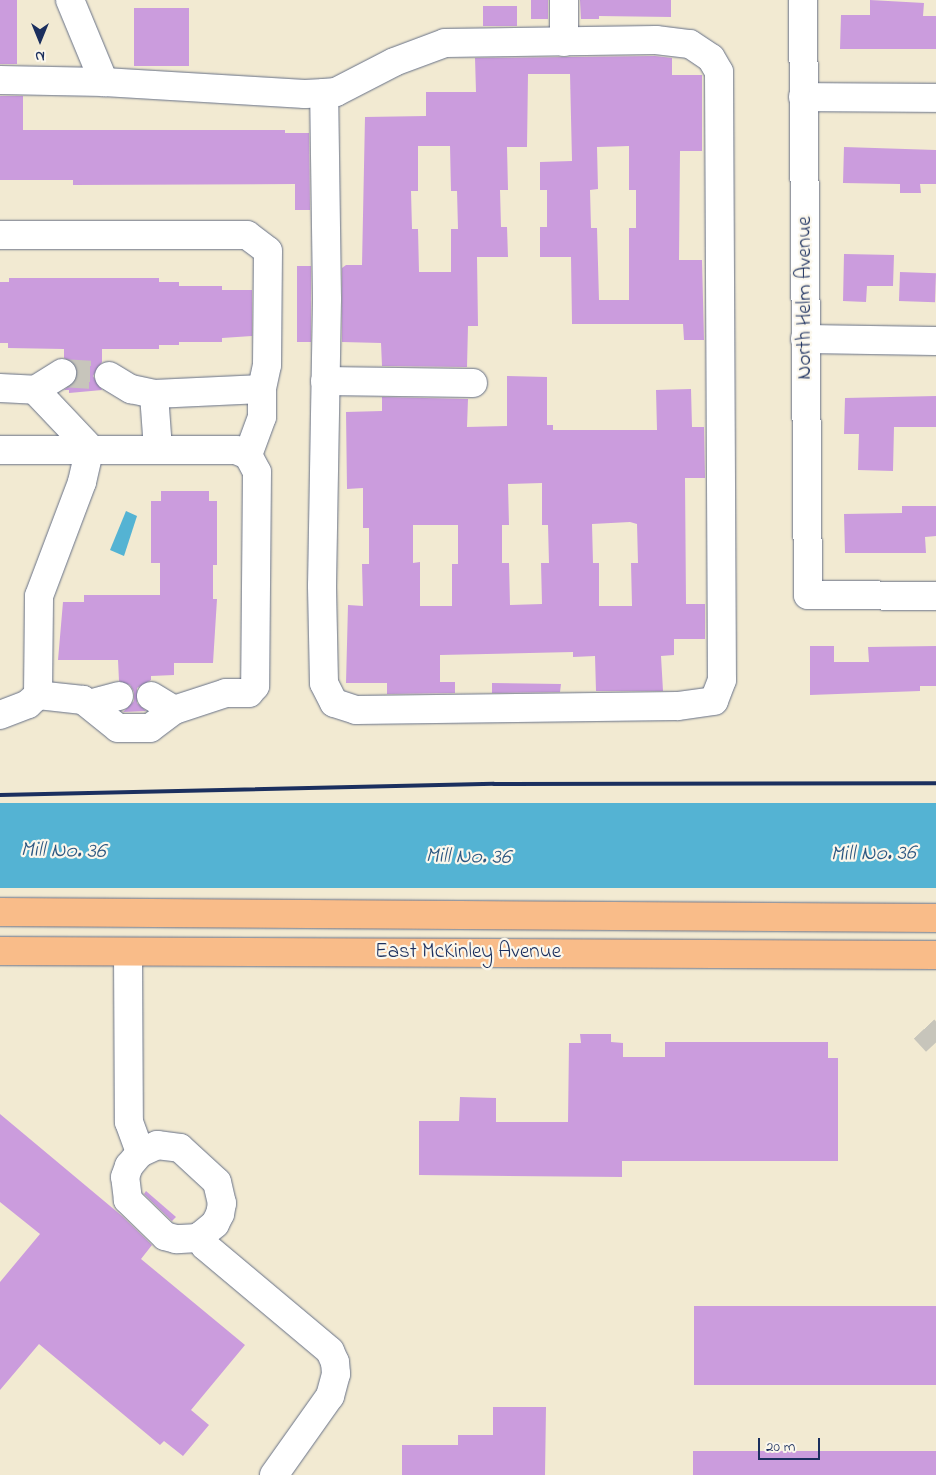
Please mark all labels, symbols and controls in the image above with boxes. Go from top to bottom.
north arrow [15,15,65,65]
text: N [35,45,45,66]
street label: North Helm Avenue [792,216,818,380]
water label: Mill No. 36 [20,838,106,866]
water label: Mill No. 36 [830,841,916,869]
water label: Mill No. 36 [425,844,511,872]
street label: East McKinley Avenue [375,939,561,965]
scale bar [761,1428,824,1460]
text: 20 m [766,1436,795,1458]

